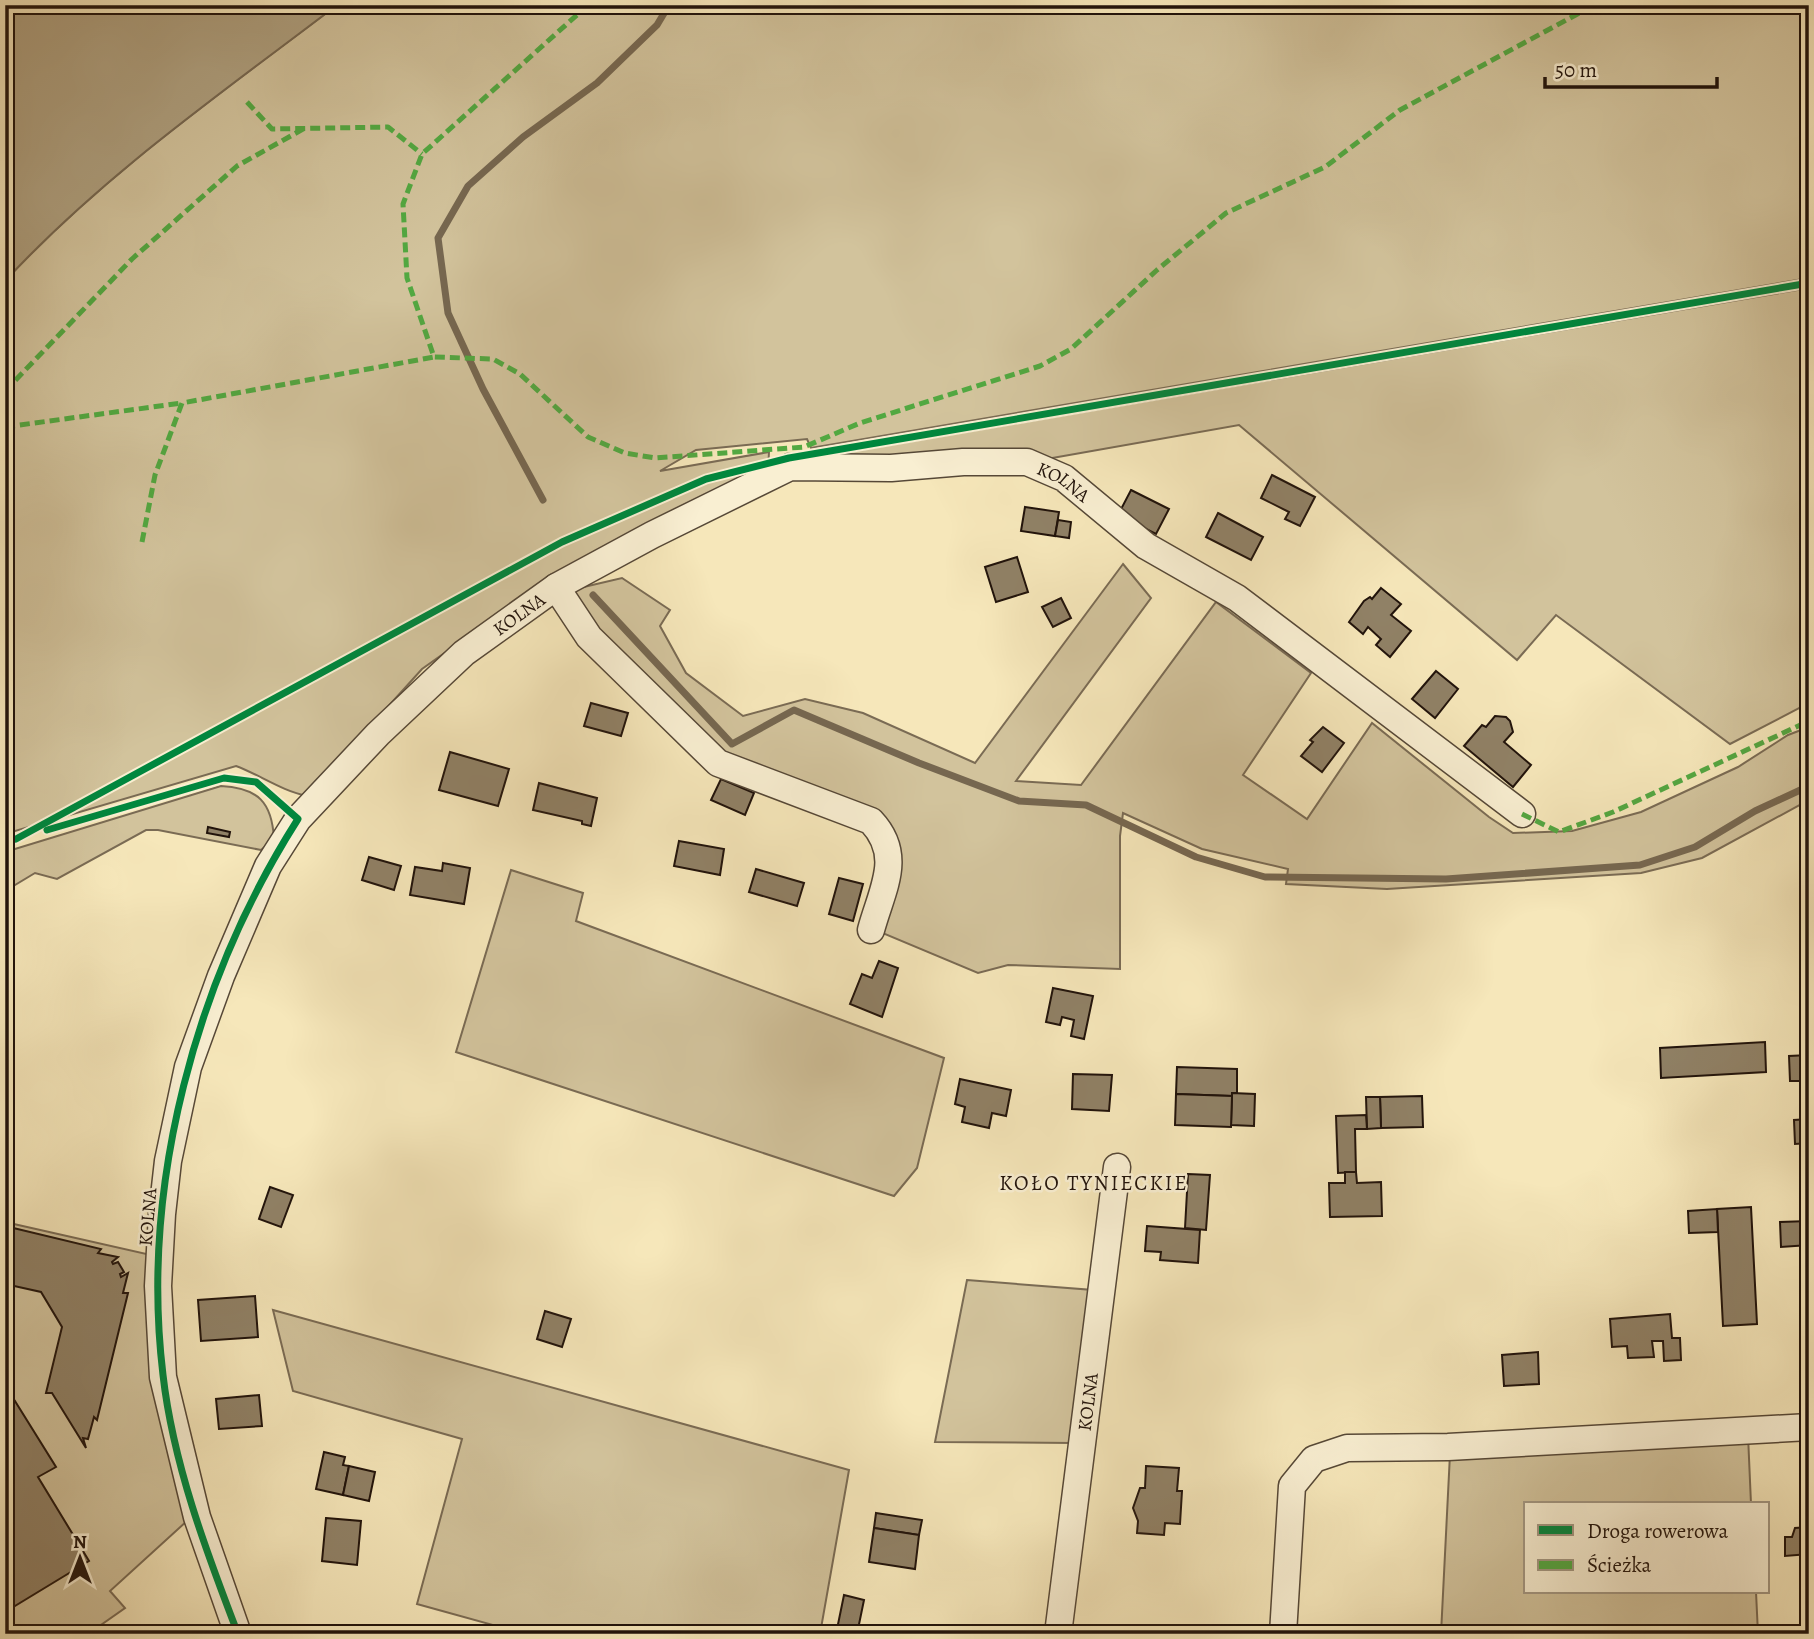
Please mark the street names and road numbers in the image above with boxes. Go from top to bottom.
street label: KOLNA [1033,456,1096,509]
street label: KOLNA [488,586,551,642]
street label: KOLNA [132,1186,164,1247]
street label: KOLNA [1072,1370,1105,1433]

